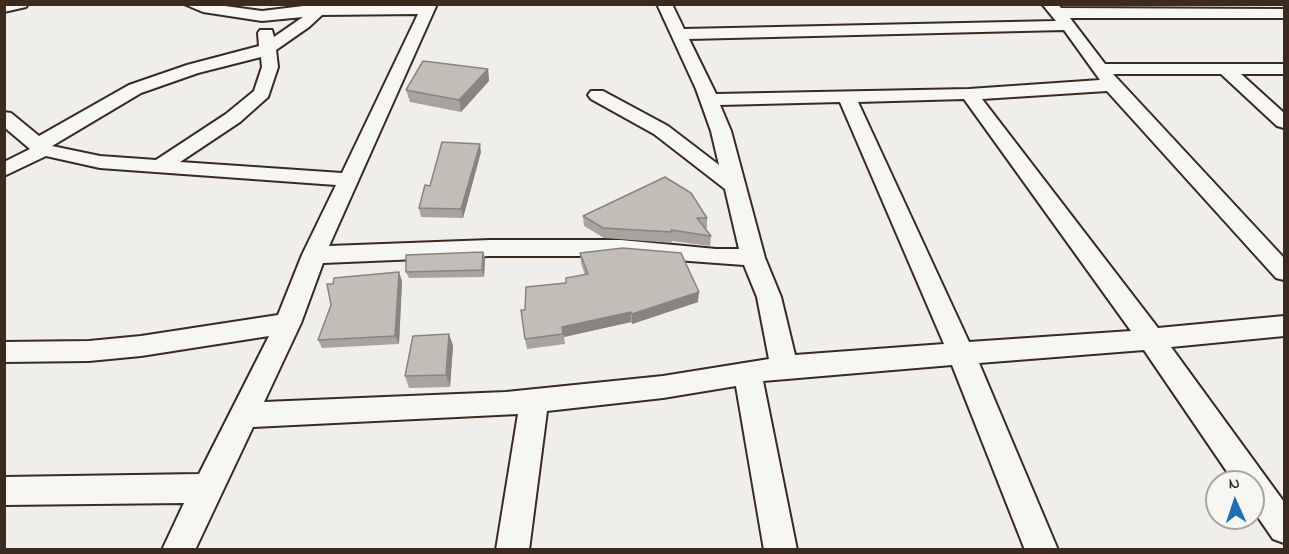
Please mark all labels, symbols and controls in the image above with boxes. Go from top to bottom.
north arrow [1205,470,1265,530]
text: N [1228,472,1240,496]

